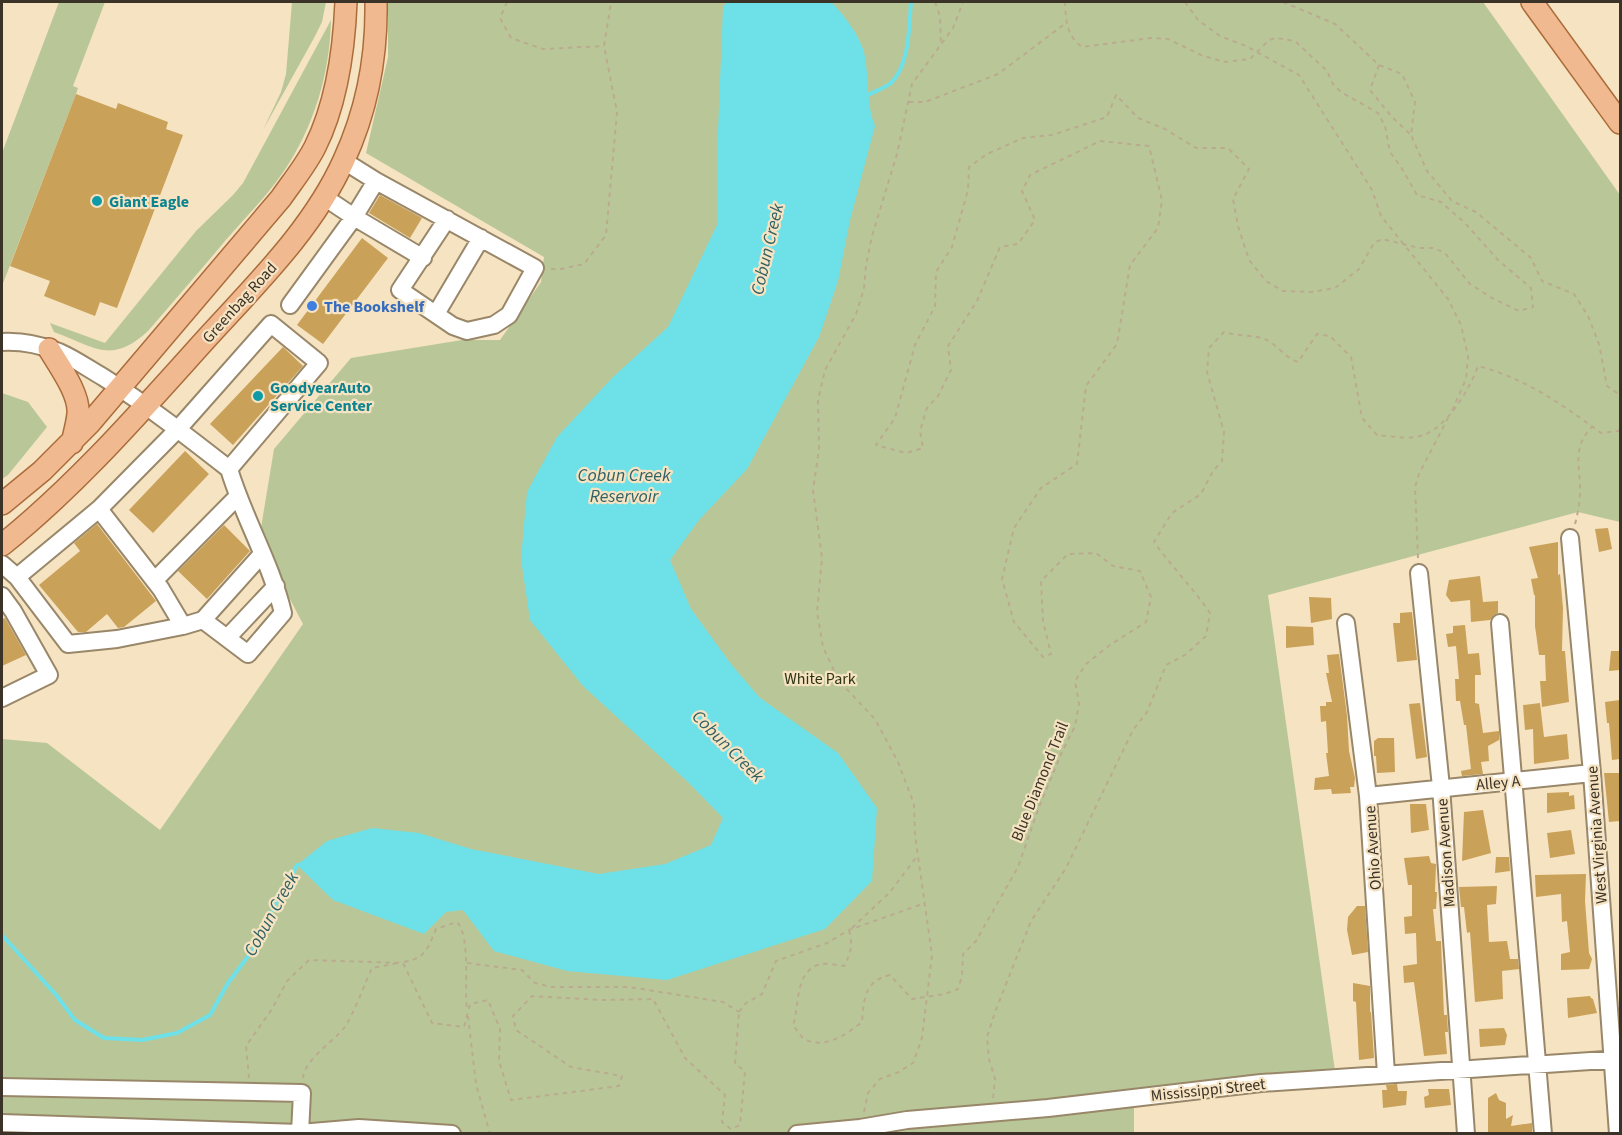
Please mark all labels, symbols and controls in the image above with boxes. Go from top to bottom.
place label: Giant Eagle [109,191,189,213]
marker: Giant Eagle [90,194,104,208]
water label: Cobun Creek [745,201,790,297]
street label: Greenbag Road [197,257,282,348]
place label: The Bookshelf [324,296,425,318]
marker: The Bookshelf [305,299,319,313]
place label: GoodyearAuto Service Center [270,377,373,417]
marker: GoodyearAuto Service Center [251,389,265,403]
water label: Cobun Creek Reservoir [578,463,671,509]
park label: White Park [784,668,856,690]
water label: Cobun Creek [686,705,770,788]
street label: Blue Diamond Trail [1006,718,1074,844]
street label: West Virginia Avenue [1581,765,1613,905]
street label: Alley A [1475,770,1521,796]
street label: Madison Avenue [1431,798,1461,908]
street label: Ohio Avenue [1359,805,1387,891]
water label: Cobun Creek [238,867,305,961]
street label: Mississippi Street [1150,1073,1267,1107]

